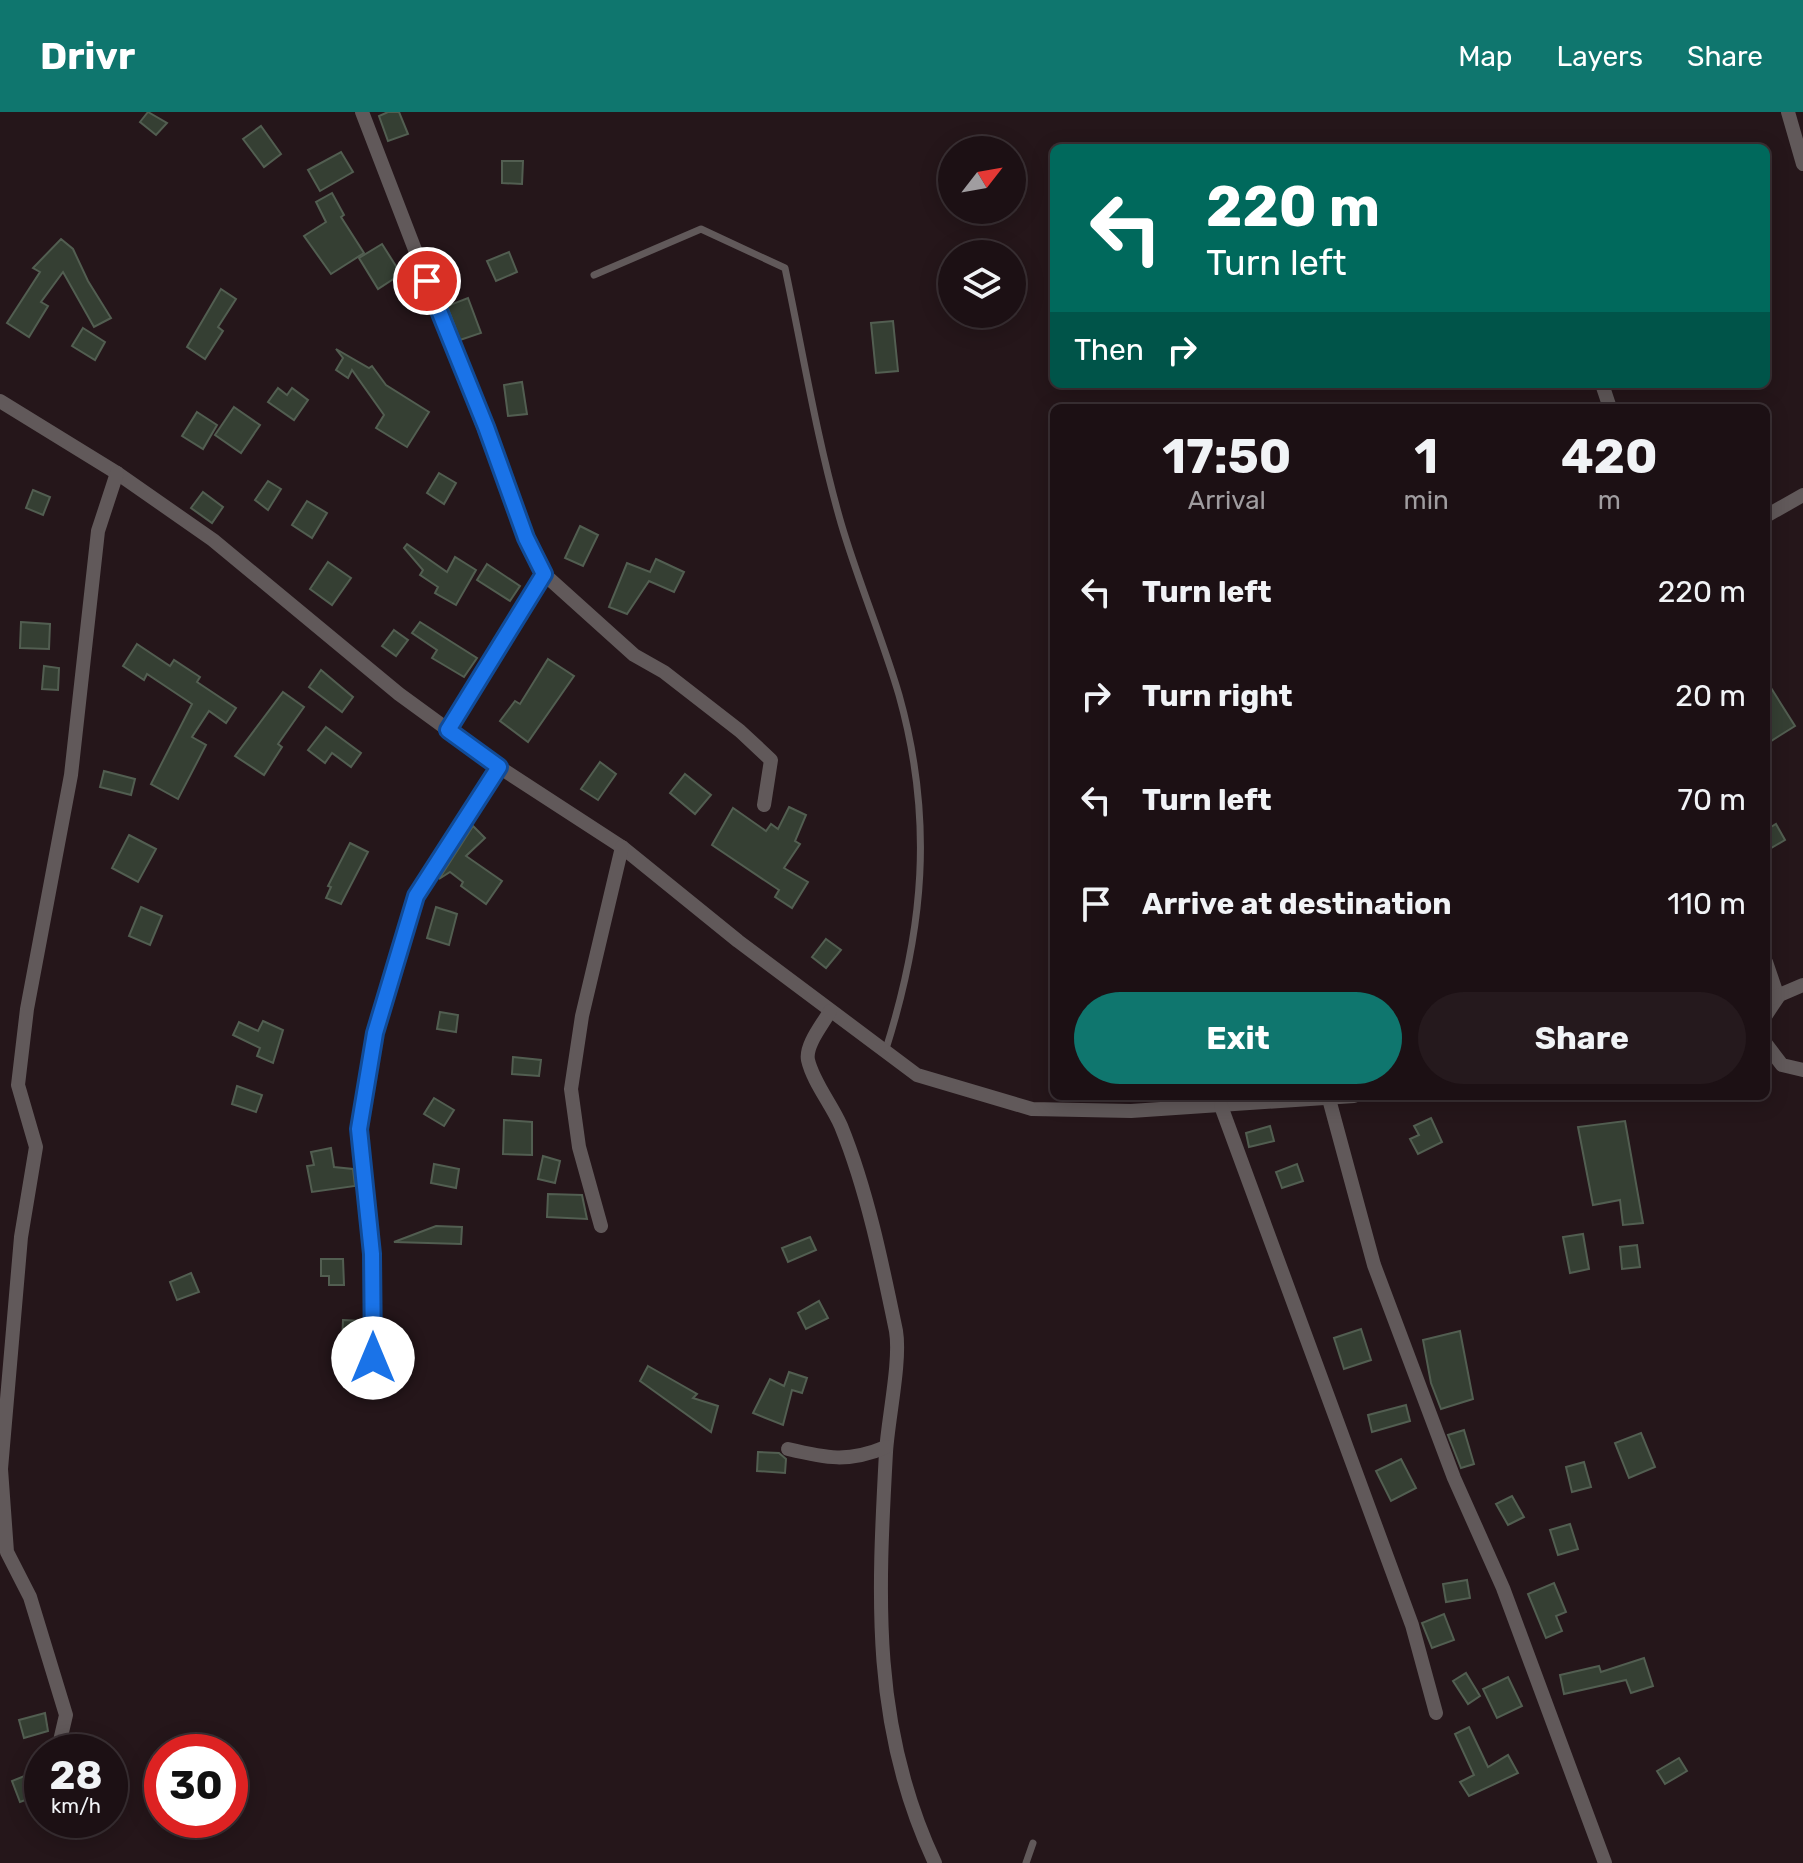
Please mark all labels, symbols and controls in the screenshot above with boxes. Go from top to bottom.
text: Drivr [40,33,135,79]
text: Map [1458,40,1513,73]
text: Layers [1557,40,1643,73]
text: Share [1687,40,1763,73]
north arrow [938,136,1026,224]
map controls [938,136,1026,328]
text: 220 m [1206,174,1380,240]
icon: left [1074,176,1178,280]
button: layers [938,240,1026,328]
text: Turn left [1206,241,1347,284]
pin [393,247,461,315]
icon: arrive [405,259,449,303]
icon: right [1160,328,1204,372]
text: Then [1074,332,1144,368]
text: 17:50 [1162,428,1291,485]
text: 1 [1414,428,1438,485]
text: 420 [1561,428,1658,485]
text: Arrival [1188,485,1266,516]
text: min [1404,485,1449,516]
text: m [1598,485,1621,516]
icon: left [1074,570,1118,614]
text: Turn left [1142,574,1272,610]
text: 220 m [1658,574,1746,610]
icon: right [1074,674,1118,718]
text: Turn right [1142,678,1293,714]
text: 20 m [1675,678,1746,714]
icon: left [1074,778,1118,822]
text: Turn left [1142,782,1272,818]
text: 70 m [1678,782,1746,818]
icon: arrive [1074,882,1118,926]
text: Arrive at destination [1142,886,1452,922]
text: 110 m [1667,886,1746,922]
button: Exit [1074,992,1402,1084]
button: Share [1418,992,1746,1084]
position arrow [331,1316,415,1400]
speed limit sign: 30 [144,1734,248,1838]
text: 28 [49,1752,103,1799]
text: km/h [51,1794,101,1818]

